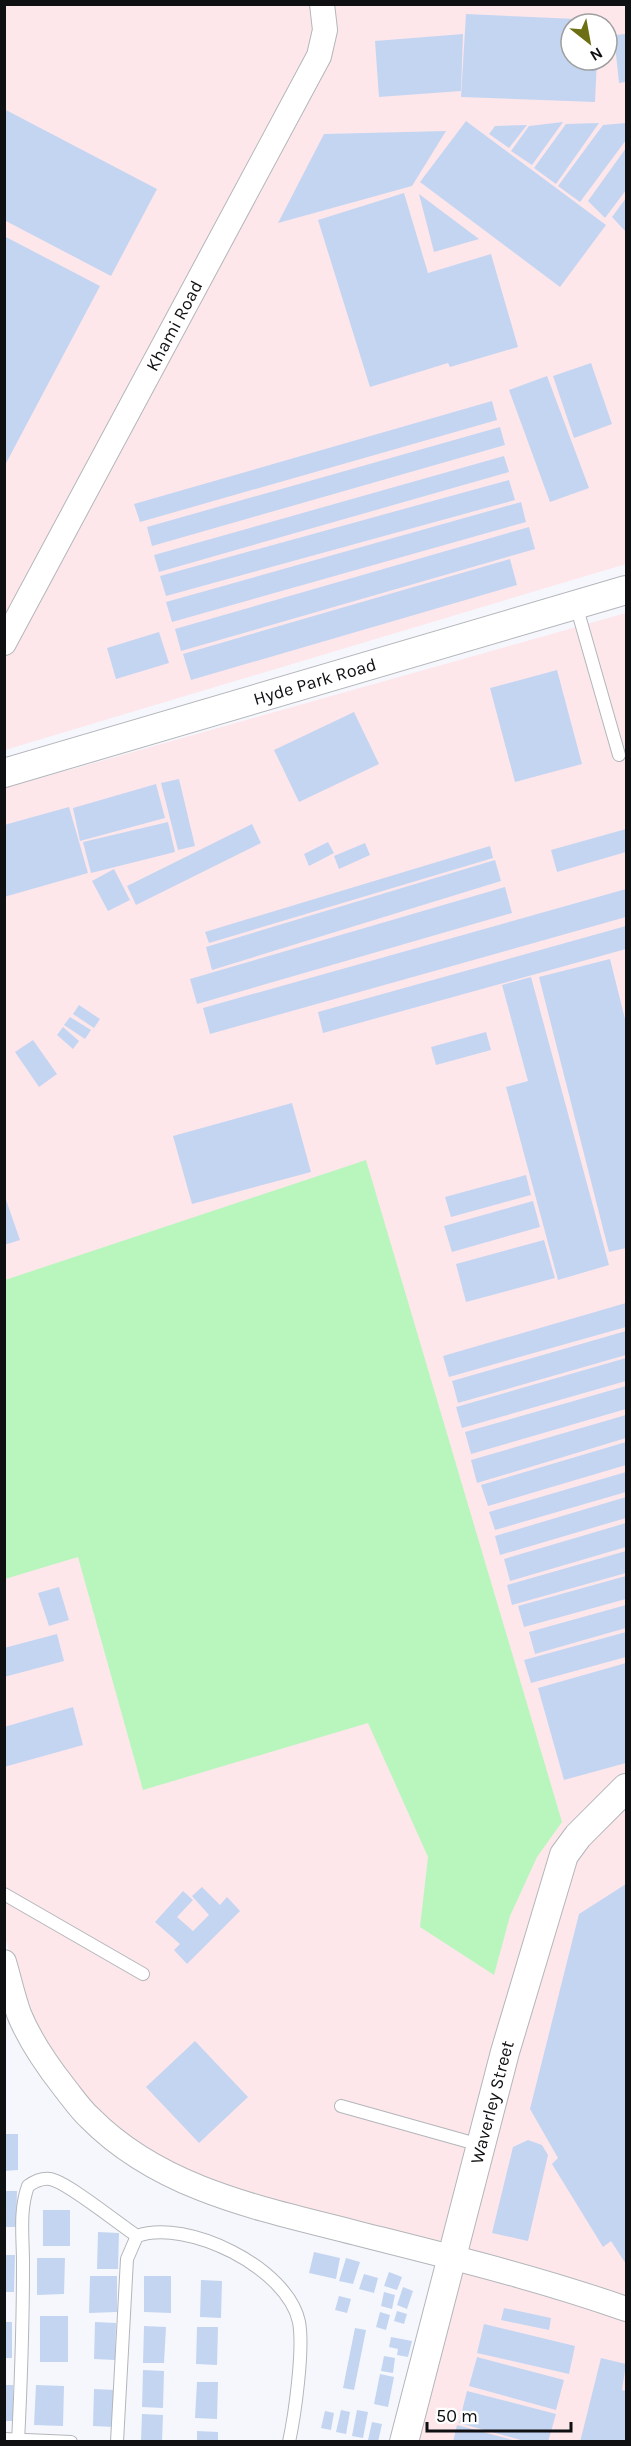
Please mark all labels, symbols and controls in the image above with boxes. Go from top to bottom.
north arrow [559,12,619,72]
text: N [587,43,606,66]
street label: Khami Road [141,277,207,375]
street label: Hyde Park Road [251,653,379,710]
street label: Waverley Street [465,2038,519,2166]
scale bar [427,2395,571,2433]
text: 50 m [436,2405,478,2427]

